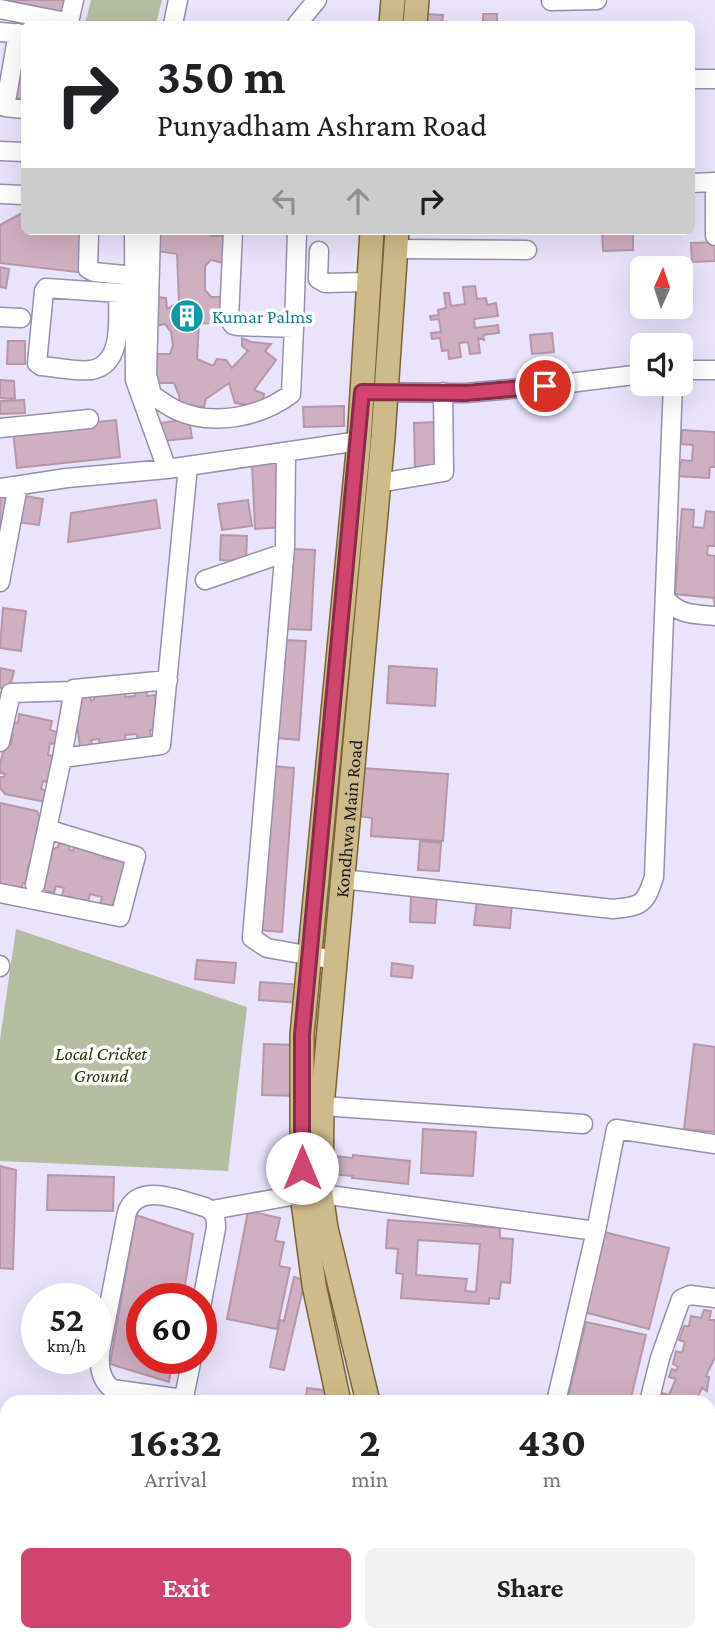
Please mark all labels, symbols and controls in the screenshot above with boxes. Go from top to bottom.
icon: right [42,49,133,140]
text: 350 m [157,49,286,104]
text: Punyadham Ashram Road [157,107,487,143]
icon: left [266,182,304,220]
icon: ahead [339,182,377,220]
icon: right [412,182,450,220]
north arrow [630,256,693,318]
map controls [630,256,693,396]
building icon: Kumar Palms [168,297,206,335]
place label: Kumar Palms [212,306,313,327]
button: sound [630,333,693,396]
pin [515,356,575,416]
icon: arrive [526,367,564,405]
street label: Kondhwa Main Road [331,739,366,899]
park label: Local Cricket Ground [55,1043,147,1086]
position arrow [265,1131,339,1205]
speed limit sign: 60 [126,1283,217,1374]
text: 52 [49,1300,84,1339]
text: km/h [47,1336,86,1356]
text: 16:32 [130,1418,222,1465]
text: 2 [359,1418,381,1465]
text: 430 [518,1418,586,1465]
text: Arrival [144,1466,207,1492]
text: min [351,1466,388,1492]
text: m [543,1466,561,1492]
button: Exit [21,1548,351,1628]
button: Share [365,1548,695,1628]

